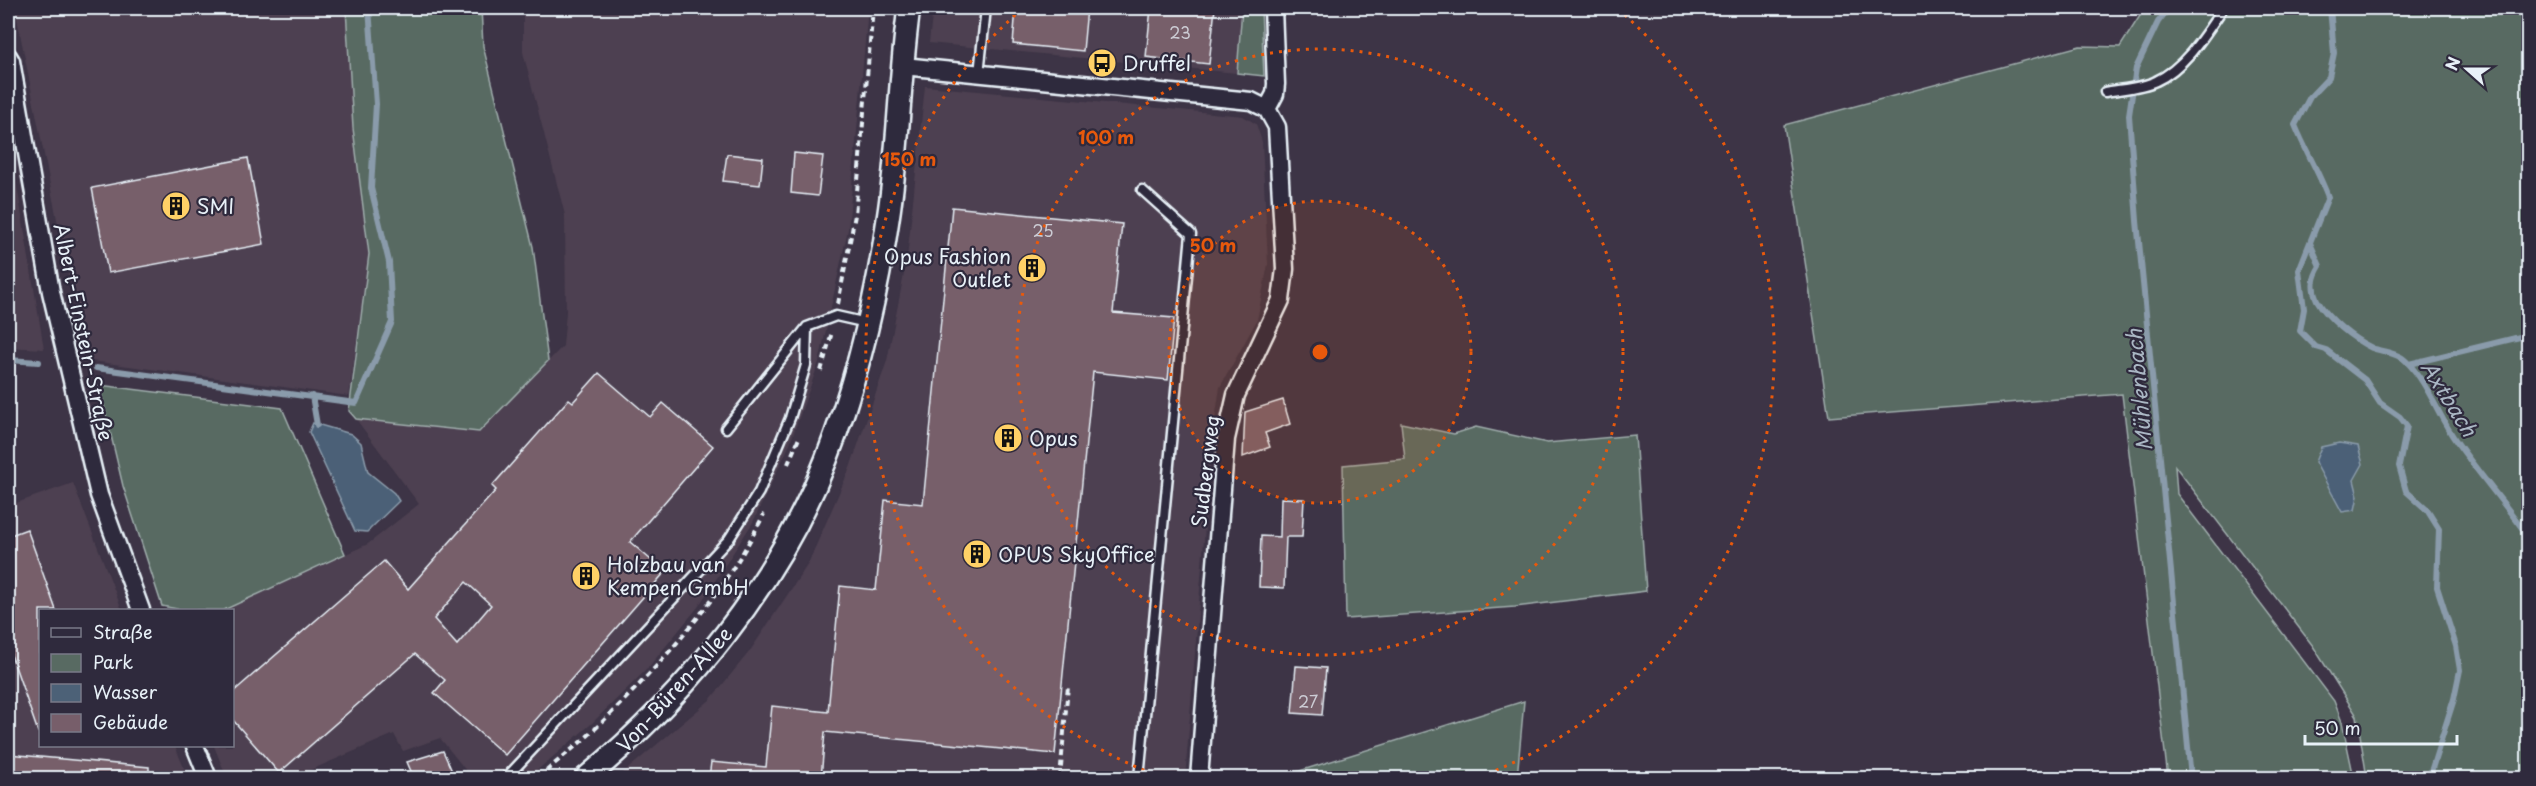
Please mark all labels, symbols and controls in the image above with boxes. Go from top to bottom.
house number: 23 [1169,20,1191,44]
north arrow [2437,39,2497,99]
bus stop icon: Druffel [1086,47,1118,79]
place label: Druffel [1123,48,1191,78]
text: N [2439,53,2466,73]
text: 100 m [1078,123,1134,150]
text: 150 m [882,145,936,172]
building icon: SMI [160,190,192,222]
place label: SMI [197,191,234,221]
house number: 25 [1032,218,1054,242]
street label: Albert-Einstein-Straße [46,220,122,444]
text: 50 m [1190,231,1236,258]
place label: Opus Fashion Outlet [884,241,1011,294]
building icon: Opus Fashion Outlet [1016,252,1048,284]
water label: Mühlenbach [2117,327,2159,452]
centre of rings [1310,342,1330,362]
water label: Axtbach [2414,354,2486,443]
street label: Sudbergweg [1183,413,1227,529]
building icon: Opus [992,422,1024,454]
place label: Opus [1029,423,1078,453]
building icon: OPUS SkyOffice [961,538,993,570]
place label: OPUS SkyOffice [998,539,1155,569]
place label: Holzbau van Kempen GmbH [607,549,749,602]
building icon: Holzbau van Kempen GmbH [570,560,602,592]
legend [39,609,234,747]
text: Straße [93,618,153,645]
street label: Von-Büren-Allee [609,619,739,759]
text: Park [93,648,133,675]
text: Wasser [93,678,158,705]
house number: 27 [1298,689,1318,713]
text: Gebäude [93,708,168,735]
scale bar [2305,708,2456,746]
text: 50 m [2314,714,2361,741]

